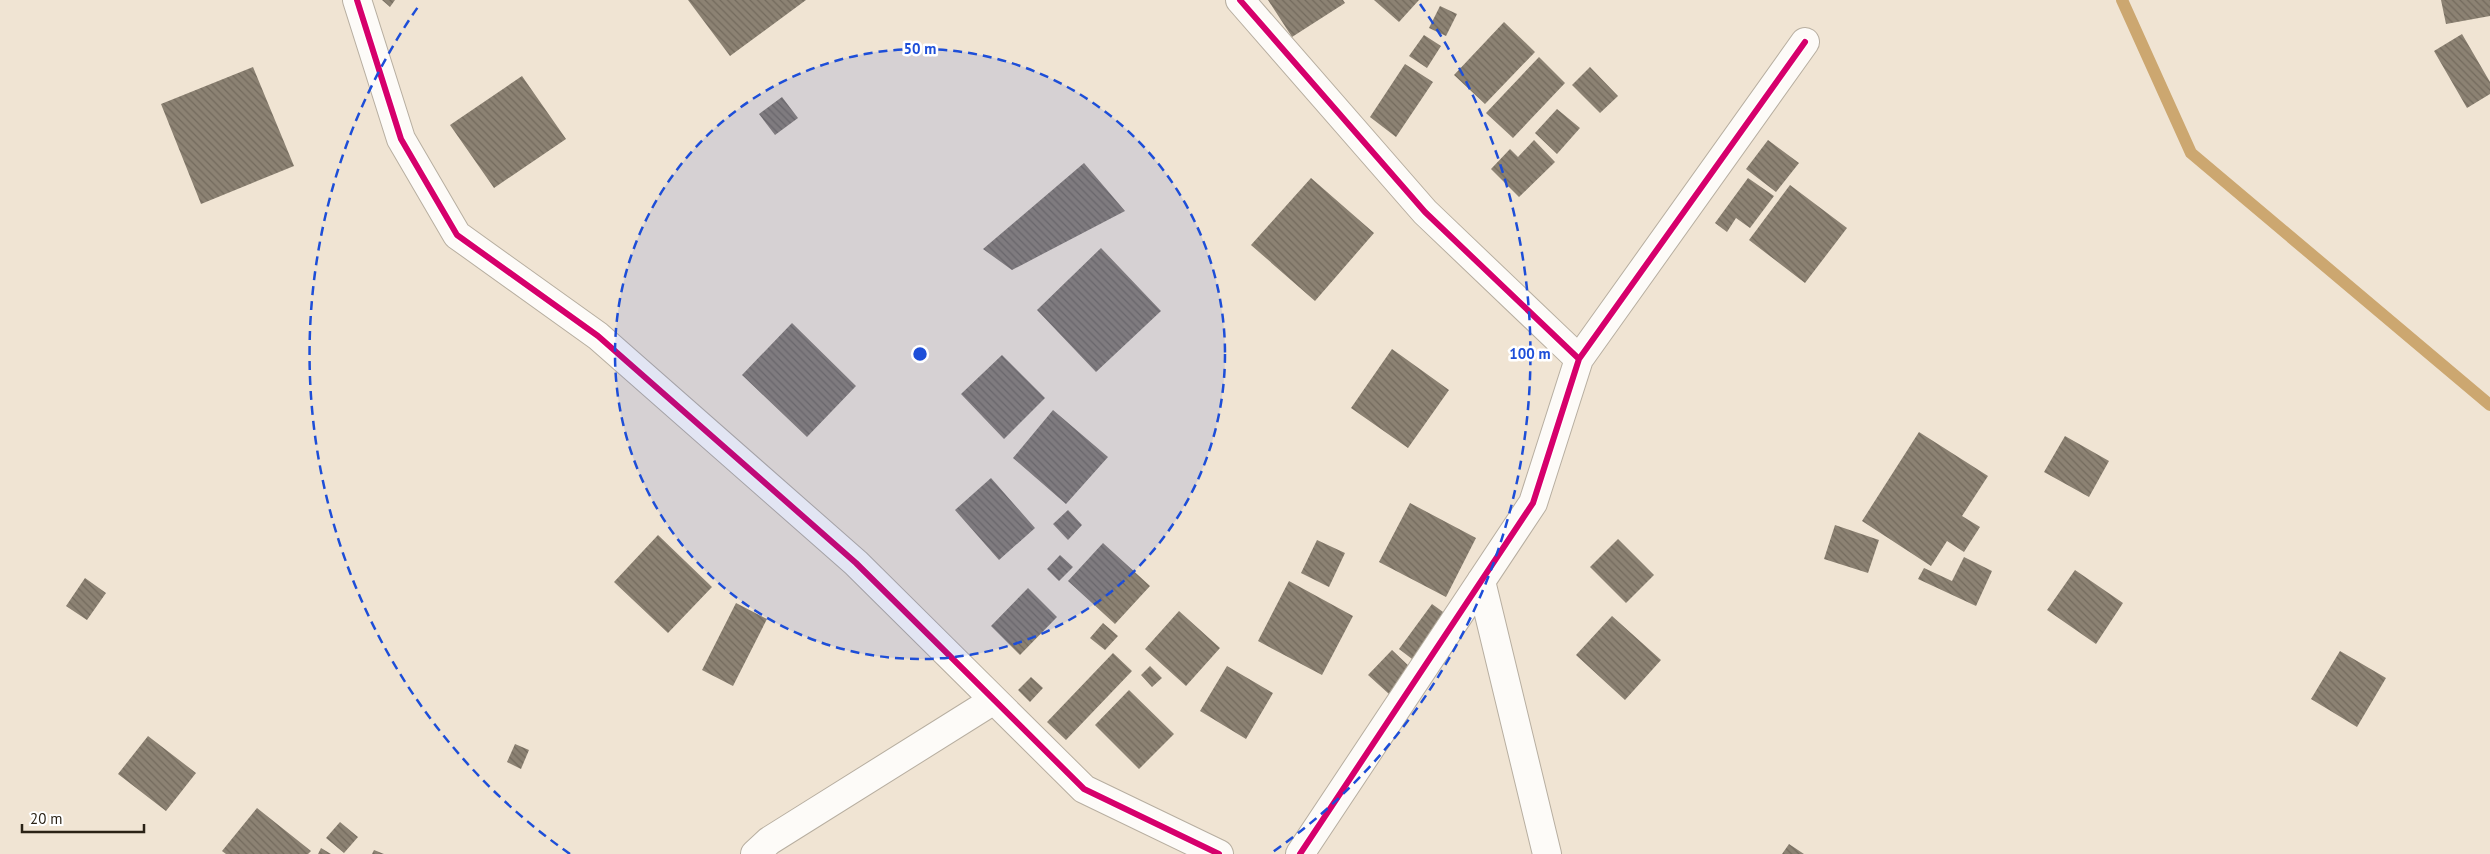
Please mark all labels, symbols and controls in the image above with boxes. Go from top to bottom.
text: 50 m [904,39,936,58]
text: 100 m [1509,344,1551,363]
centre of rings [911,345,929,363]
scale bar [22,802,145,834]
text: 20 m [30,809,63,828]

